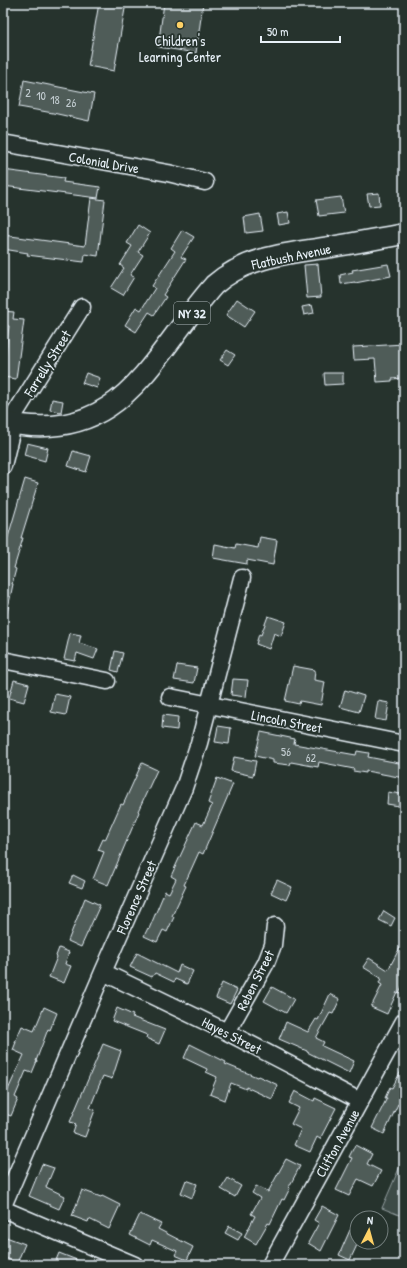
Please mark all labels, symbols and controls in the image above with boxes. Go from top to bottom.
scale bar [261,18,340,44]
marker: Children's Learning Center [175,20,185,30]
text: 50 m [267,23,288,40]
place label: Children's Learning Center [139,31,222,67]
house number: 2 [25,84,31,101]
house number: 10 [36,87,46,104]
house number: 18 [50,91,60,108]
house number: 26 [66,94,76,111]
street label: Colonial Drive [67,146,141,178]
street label: Flatbush Avenue [249,238,333,274]
road number: NY 32 [174,302,210,324]
street label: Farrelly Street [19,326,76,401]
street label: Lincoln Street [250,705,324,737]
house number: 56 [281,743,291,760]
house number: 62 [306,749,317,766]
street label: Florence Street [111,857,161,938]
street label: Reben Street [232,946,278,1013]
street label: Hayes Street [198,1012,265,1059]
street label: Clifton Avenue [310,1105,364,1180]
north arrow [349,1210,389,1250]
text: N [366,1213,374,1227]

